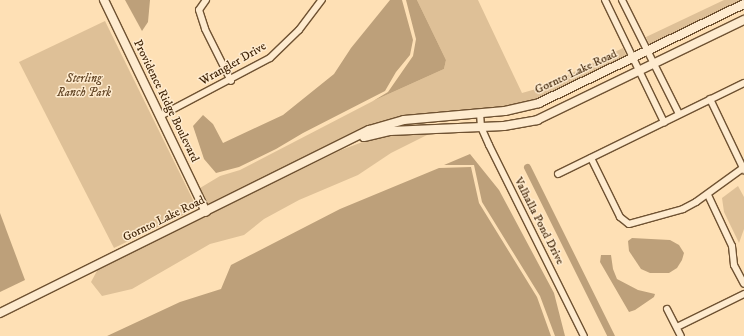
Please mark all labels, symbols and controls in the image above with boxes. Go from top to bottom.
street label: Providence Ridge Boulevard [130,37,202,165]
street label: Wrangler Drive [197,39,269,89]
street label: Gornto Lake Road [533,47,619,97]
park label: Sterling Ranch Park [57,72,111,100]
street label: Valhalla Pond Drive [511,175,567,267]
street label: Gornto Lake Road [121,193,207,245]

